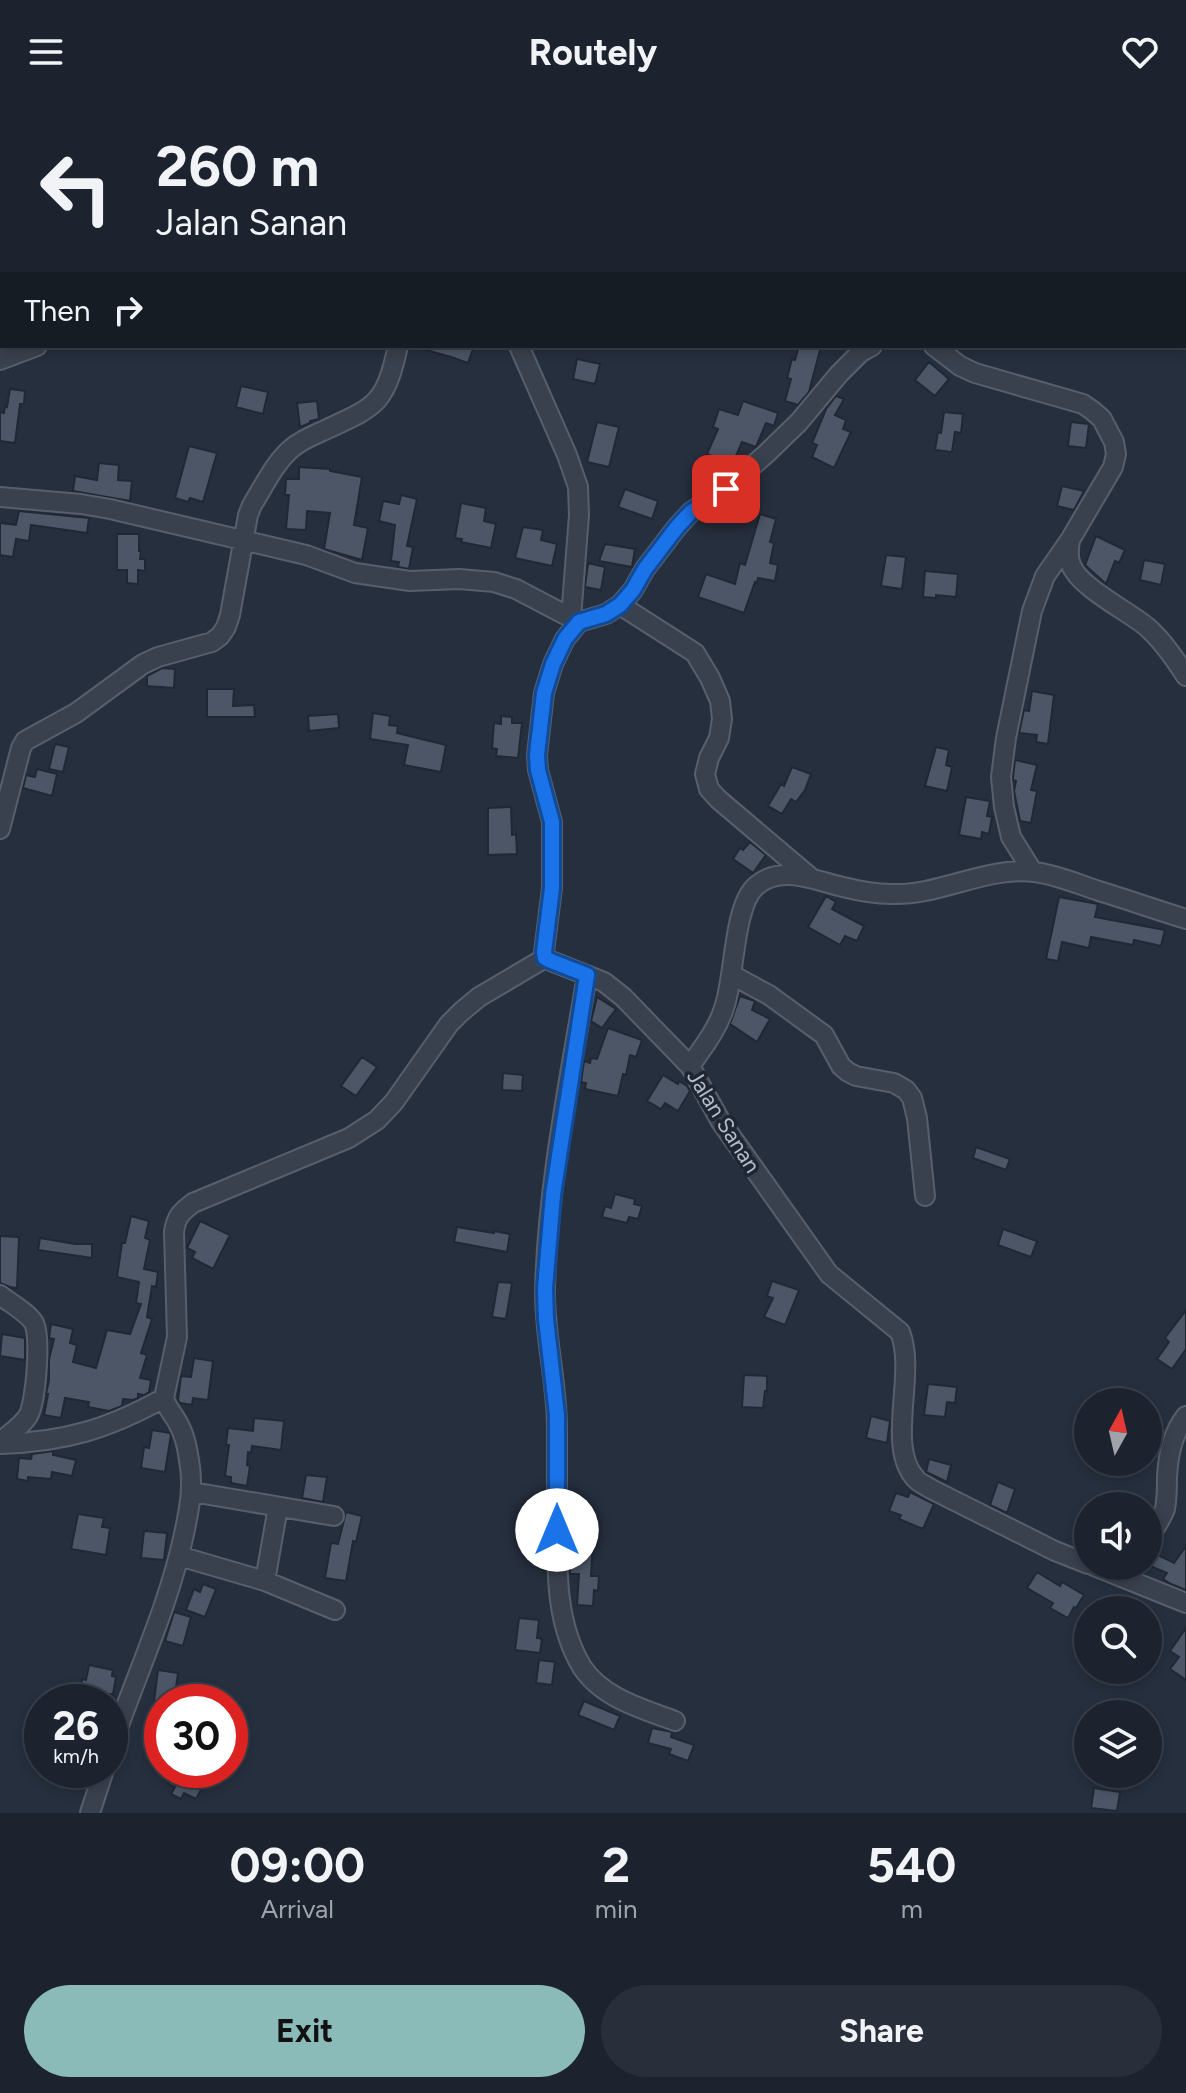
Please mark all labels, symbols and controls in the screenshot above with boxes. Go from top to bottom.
icon: menu [24,30,68,74]
icon: heart [1118,30,1162,74]
text: Routely [529,31,657,74]
text: 260 m [156,133,319,200]
icon: left [24,136,128,240]
text: Jalan Sanan [156,201,347,244]
icon: right [106,288,150,332]
text: Then [24,292,90,329]
pin [692,455,760,523]
icon: arrive [704,467,748,511]
street label: Jalan Sanan [681,1065,766,1178]
north arrow [1074,1388,1162,1476]
map controls [1074,1388,1162,1788]
position arrow [515,1488,599,1572]
button: sound [1074,1492,1162,1580]
button: search [1074,1596,1162,1684]
speed limit sign: 30 [144,1684,248,1788]
button: layers [1074,1700,1162,1788]
text: 26 [53,1702,99,1750]
text: km/h [53,1744,99,1768]
text: 09:00 [230,1836,365,1894]
text: 2 [602,1836,630,1894]
text: 540 [867,1836,956,1894]
text: Arrival [261,1893,334,1925]
text: min [595,1893,637,1925]
text: m [901,1893,923,1925]
button: Exit [24,1985,585,2077]
button: Share [601,1985,1162,2077]

